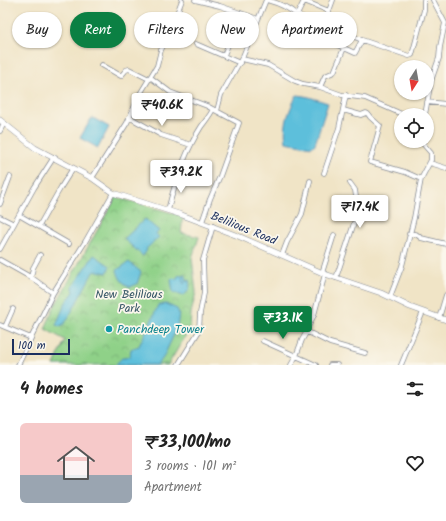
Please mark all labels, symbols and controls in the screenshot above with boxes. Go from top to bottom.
chip: Buy [12,12,62,48]
chip: Rent [70,12,126,48]
chip: Filters [134,12,198,48]
chip: New [206,12,259,48]
chip: Apartment [267,12,357,48]
north arrow [394,60,434,100]
map controls [394,60,434,148]
pin: ₹40.6K [129,93,195,127]
text: ₹40.6K [140,95,184,116]
button: locate [394,108,434,148]
pin: ₹39.2K [148,160,214,194]
text: ₹39.2K [159,162,203,183]
pin: ₹17.4K [327,195,393,229]
text: ₹17.4K [340,197,380,218]
street label: Belilious Road [208,207,281,251]
park label: New Belilious Park [95,285,163,318]
pin: ₹33.1K [250,306,316,340]
text: ₹33.1K [263,308,303,329]
place label: Panchdeep Tower [117,320,205,339]
marker: Panchdeep Tower [104,324,114,334]
scale bar [12,337,70,356]
text: 100 m [18,337,46,355]
text: 4 homes [20,376,83,403]
icon: filters [404,378,426,400]
text: ₹33,100/mo [144,429,231,456]
icon: home [52,439,100,487]
icon: heart [404,452,426,474]
text: 3 rooms · 101 m² [144,456,236,477]
text: Apartment [144,477,202,498]

